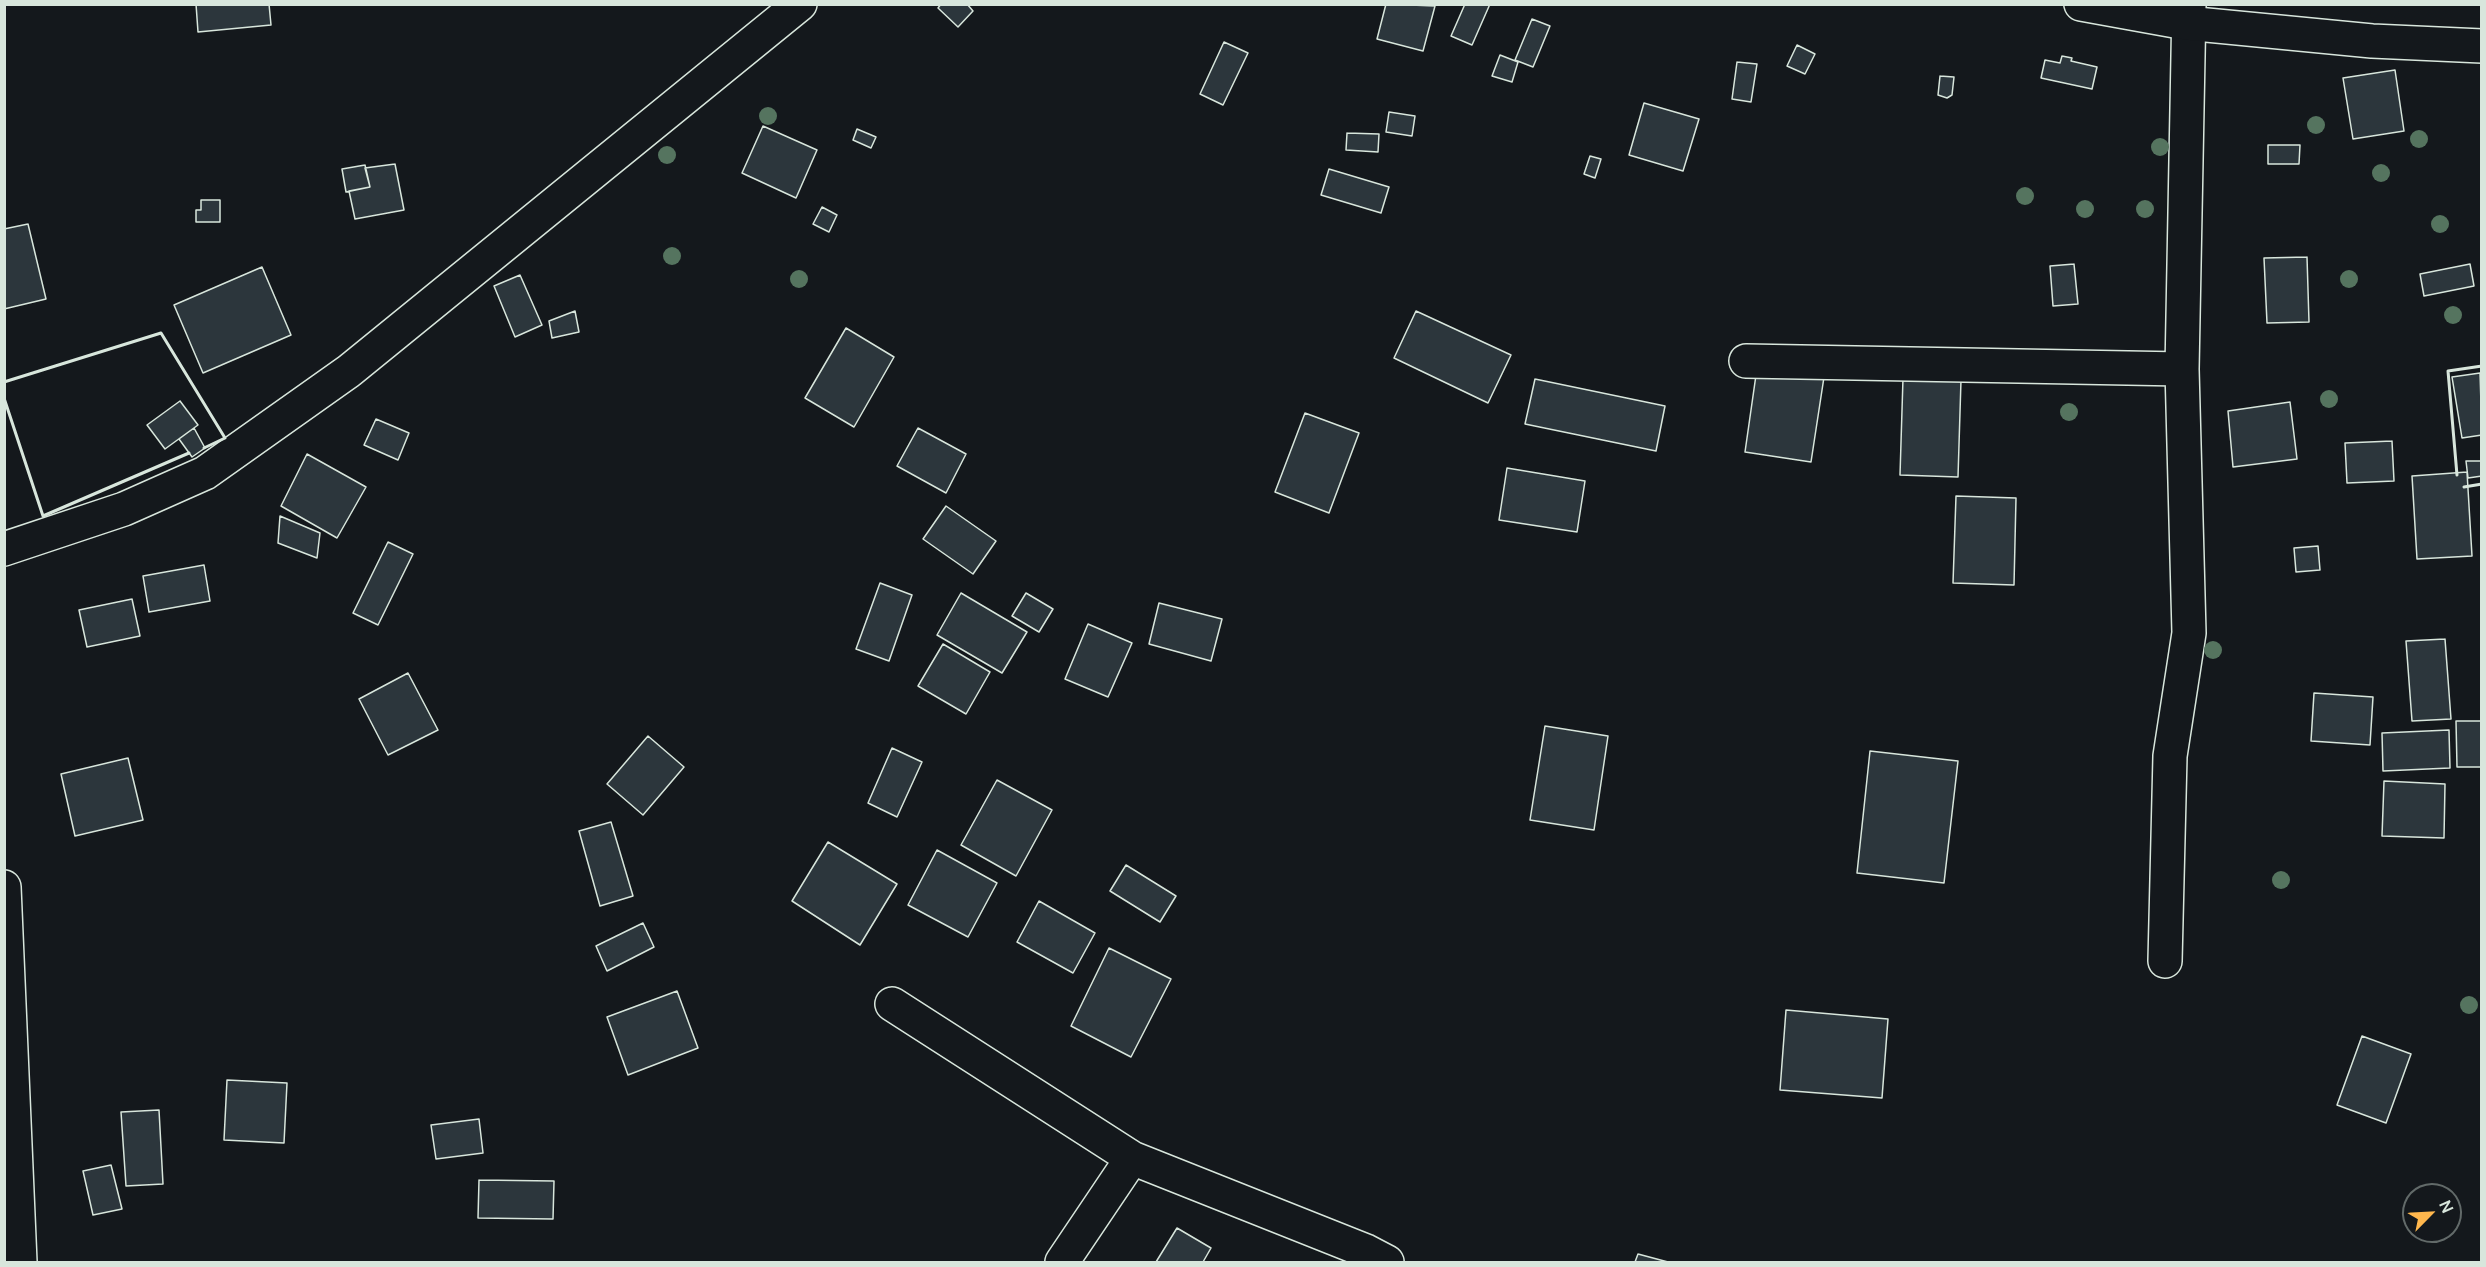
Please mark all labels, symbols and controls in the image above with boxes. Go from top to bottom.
north arrow [2402,1183,2462,1243]
text: N [2434,1197,2459,1216]

